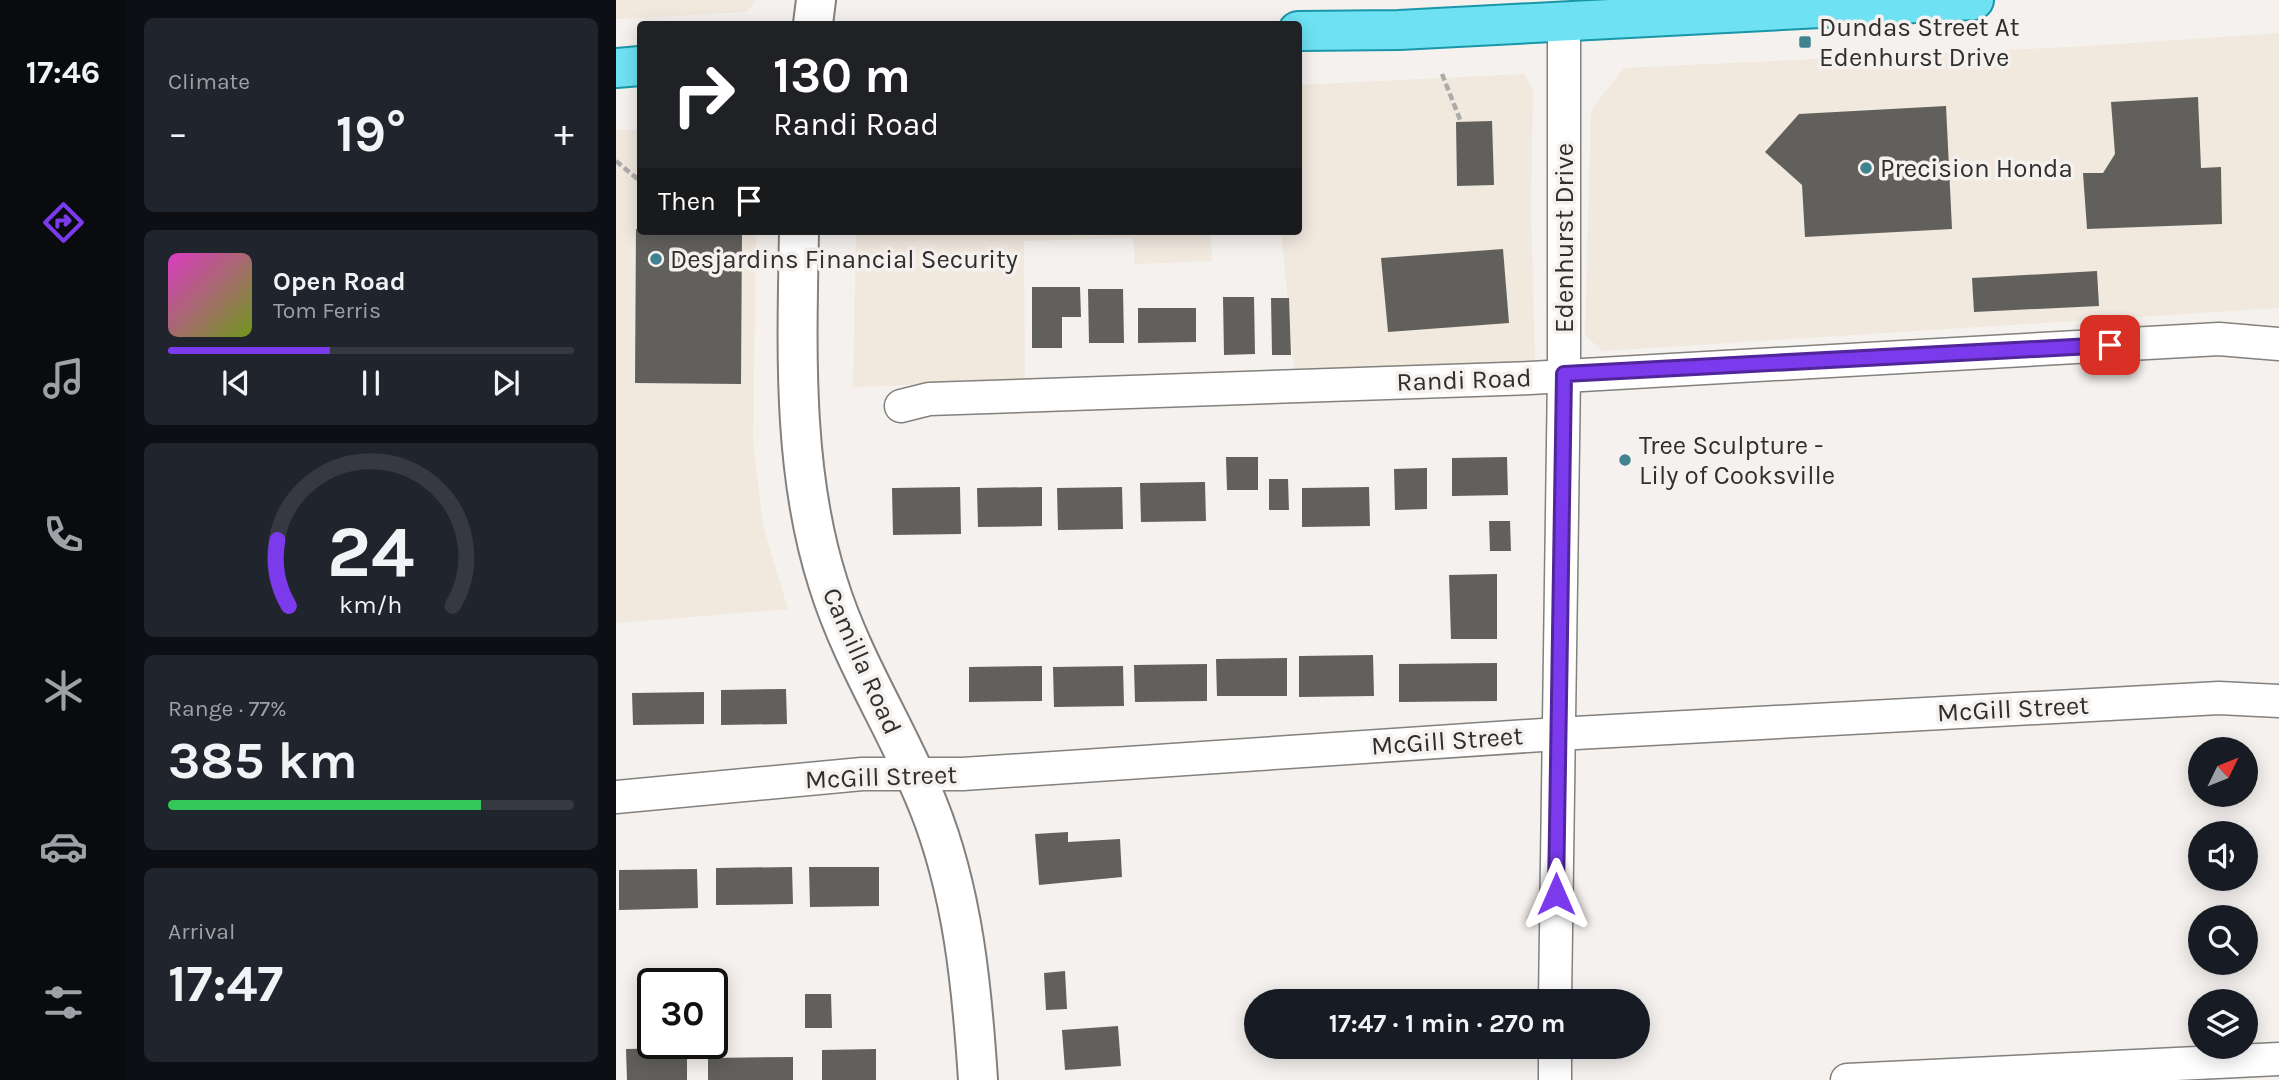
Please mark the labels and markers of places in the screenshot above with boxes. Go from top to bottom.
place label: Dundas Street At Edenhurst Drive [1819,12,2020,73]
marker: Dundas Street At Edenhurst Drive [1797,34,1813,50]
place label: Precision Honda [1880,153,2073,184]
marker: Precision Honda [1858,160,1874,176]
place label: Desjardins Financial Security [670,244,1018,275]
marker: Desjardins Financial Security [648,251,664,267]
pin [2080,315,2140,375]
place label: Tree Sculpture - Lily of Cooksville [1639,430,1835,491]
marker: Tree Sculpture - Lily of Cooksville [1617,452,1633,468]

